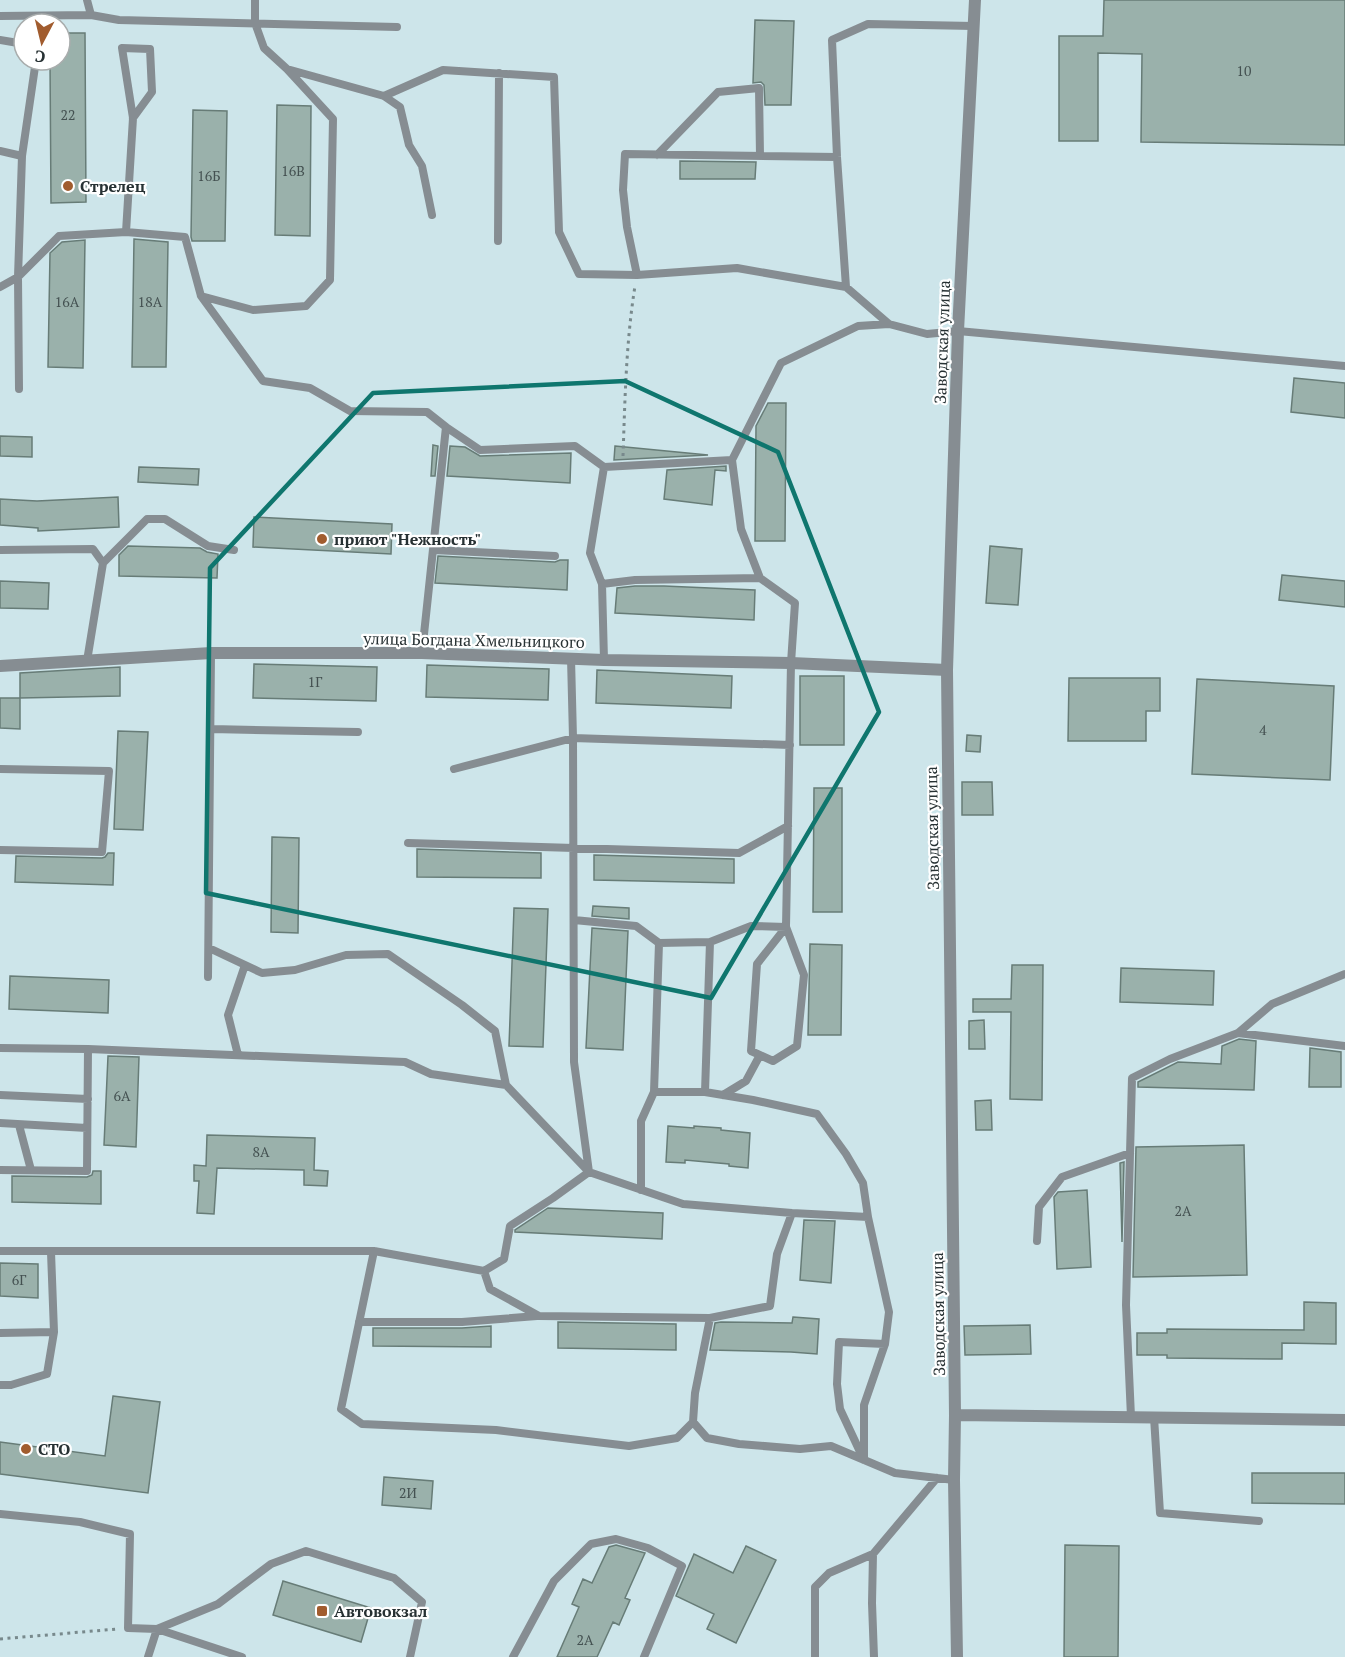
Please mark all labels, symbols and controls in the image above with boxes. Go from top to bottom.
north arrow [12,12,72,72]
text: С [34,45,47,68]
house number: 10 [1237,61,1251,80]
house number: 22 [61,105,75,124]
house number: 16В [281,161,305,180]
house number: 16Б [197,166,221,185]
place label: Стрелец [80,175,146,197]
marker: Стрелец [61,179,75,193]
street label: Заводская улица [929,280,955,404]
house number: 16А [55,292,80,311]
house number: 18А [138,292,163,311]
place label: приют "Нежность" [334,528,481,550]
marker: приют "Нежность" [315,532,329,546]
street label: улица Богдана Хмельницкого [362,627,585,653]
house number: 1Г [308,672,322,691]
house number: 4 [1259,720,1267,739]
street label: Заводская улица [920,766,944,890]
house number: 6А [113,1086,131,1105]
house number: 8А [252,1142,270,1161]
house number: 2А [1174,1201,1192,1220]
street label: Заводская улица [926,1252,950,1376]
house number: 6Г [12,1270,26,1289]
place label: СТО [38,1438,70,1460]
marker: СТО [19,1442,33,1456]
house number: 2И [399,1483,417,1502]
place label: Автовокзал [334,1600,427,1622]
marker: Автовокзал [315,1604,329,1618]
house number: 2А [576,1630,594,1649]

